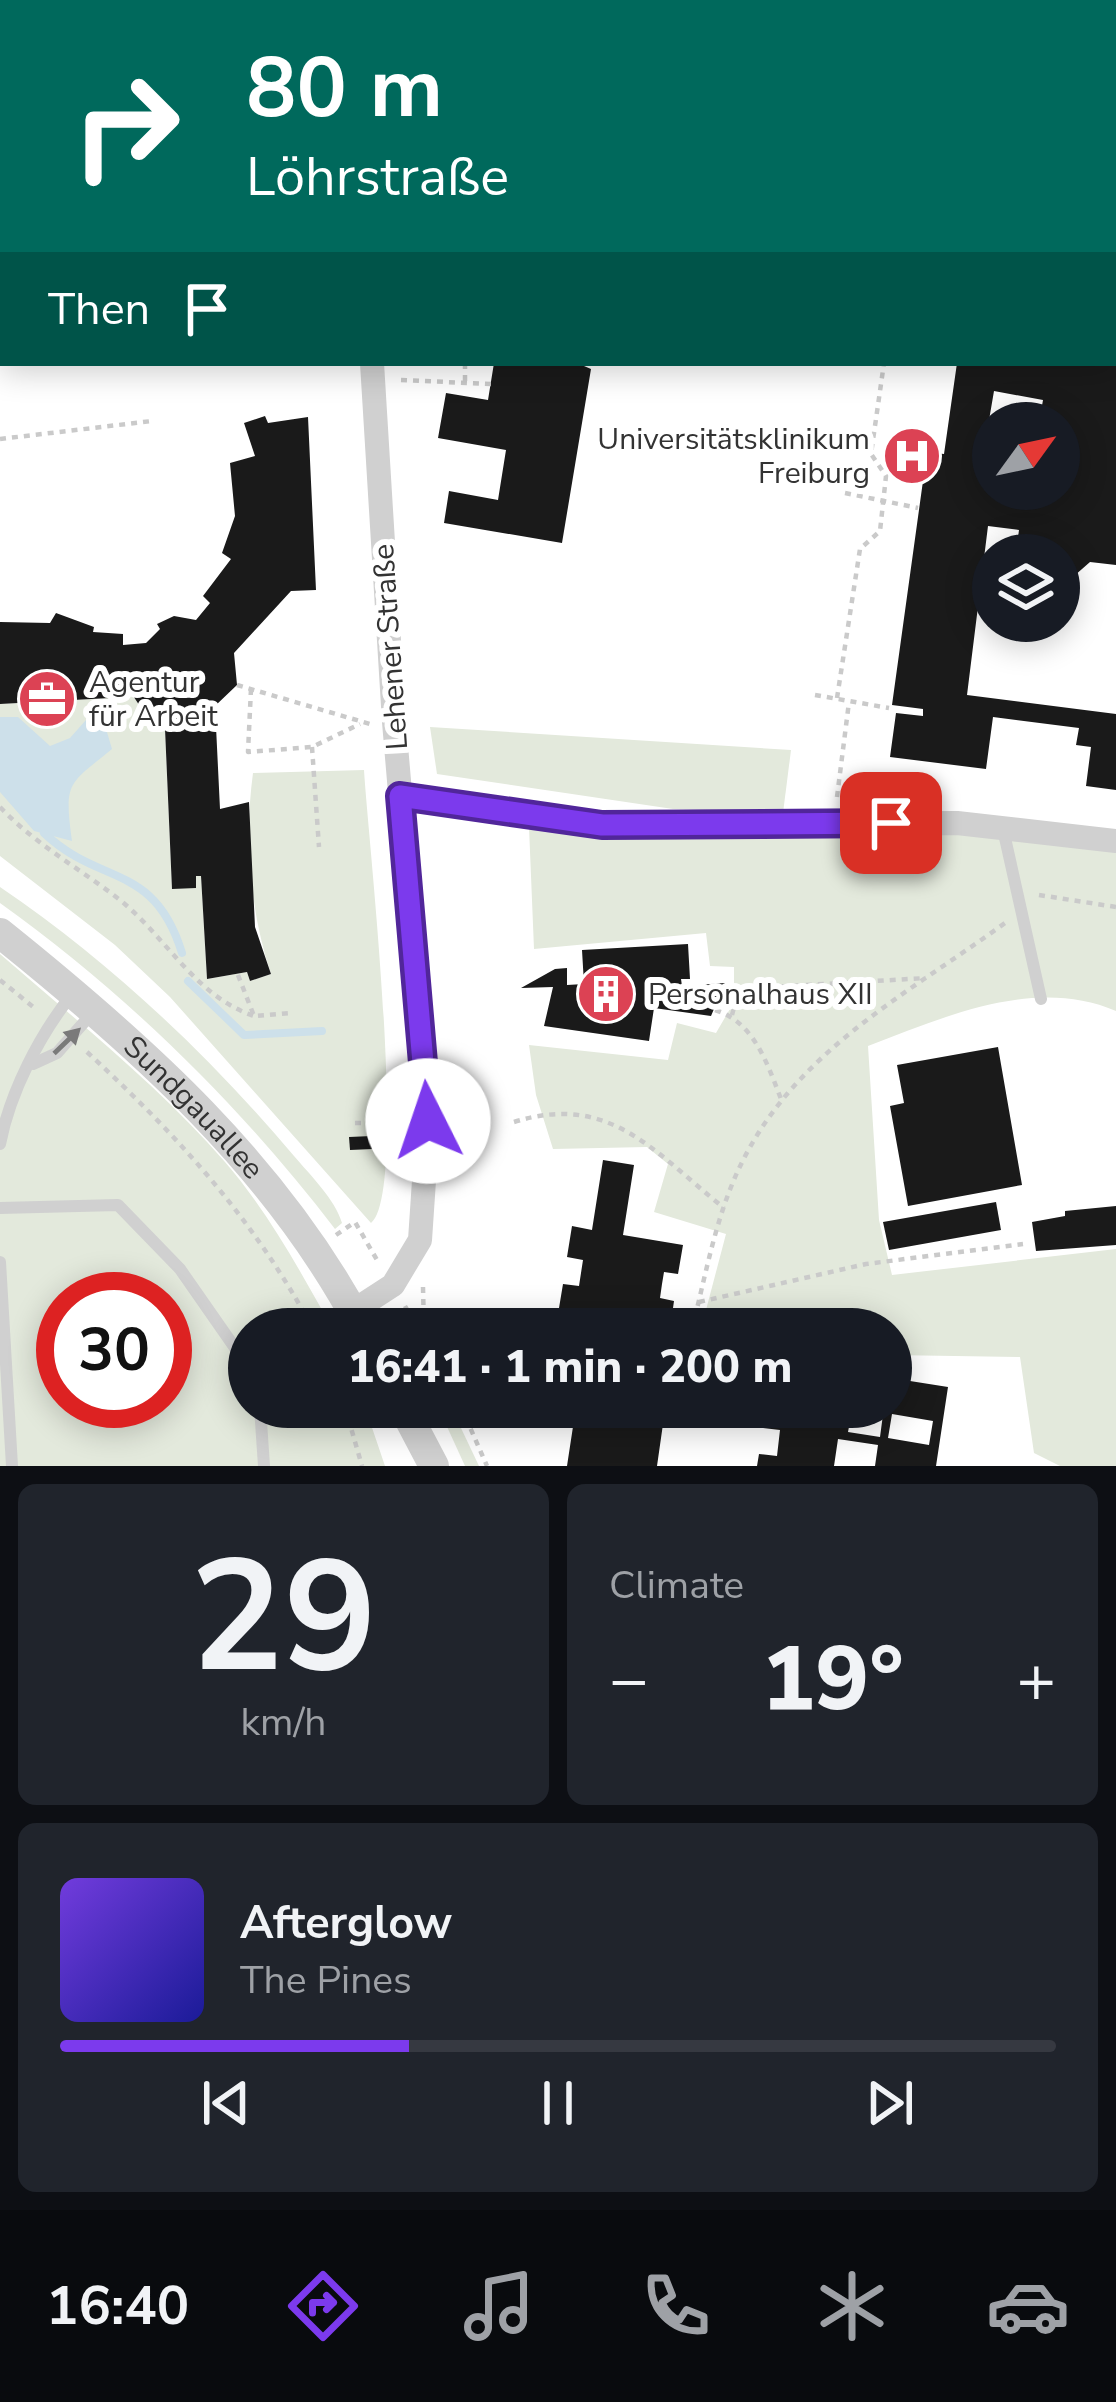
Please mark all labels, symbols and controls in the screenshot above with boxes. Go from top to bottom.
text: 80 m [246,31,443,146]
icon: right [48,48,204,204]
text: Löhrstraße [246,140,509,214]
icon: arrive [174,276,240,342]
text: Then [48,279,150,340]
north arrow [972,402,1080,510]
map controls [972,402,1080,642]
place label: Universitätsklinikum Freiburg [597,419,870,494]
hospital icon: Universitätsklinikum Freiburg [881,425,943,487]
button: layers [972,534,1080,642]
street label: Lehener Straße [363,543,418,751]
place label: Agentur für Arbeit [89,662,218,737]
office icon: Agentur für Arbeit [16,668,78,730]
pin [840,772,942,874]
icon: arrive [858,790,924,856]
building icon: Personalhaus XII [575,963,637,1025]
place label: Personalhaus XII [648,974,873,1015]
one-way arrow [52,1027,81,1055]
street label: Sundgauallee [114,1027,273,1188]
position arrow [365,1058,491,1184]
speed limit sign: 30 [36,1272,192,1428]
text: 16:41 · 1 min · 200 m [347,1337,793,1398]
text: 29 [190,1511,377,1724]
text: Climate [609,1559,744,1612]
text: 19° [761,1618,904,1741]
text: − [609,1635,649,1725]
text: + [1016,1635,1056,1725]
text: km/h [241,1696,326,1749]
text: Afterglow [240,1893,452,1954]
text: The Pines [240,1954,412,2007]
icon: previous [193,2070,259,2136]
icon: pause [525,2070,591,2136]
icon: next [857,2070,923,2136]
icon: directions [281,2264,365,2348]
icon: music [457,2264,541,2348]
icon: phone [634,2264,718,2348]
icon: climate [810,2264,894,2348]
icon: car [986,2264,1070,2348]
text: 16:40 [46,2269,189,2343]

